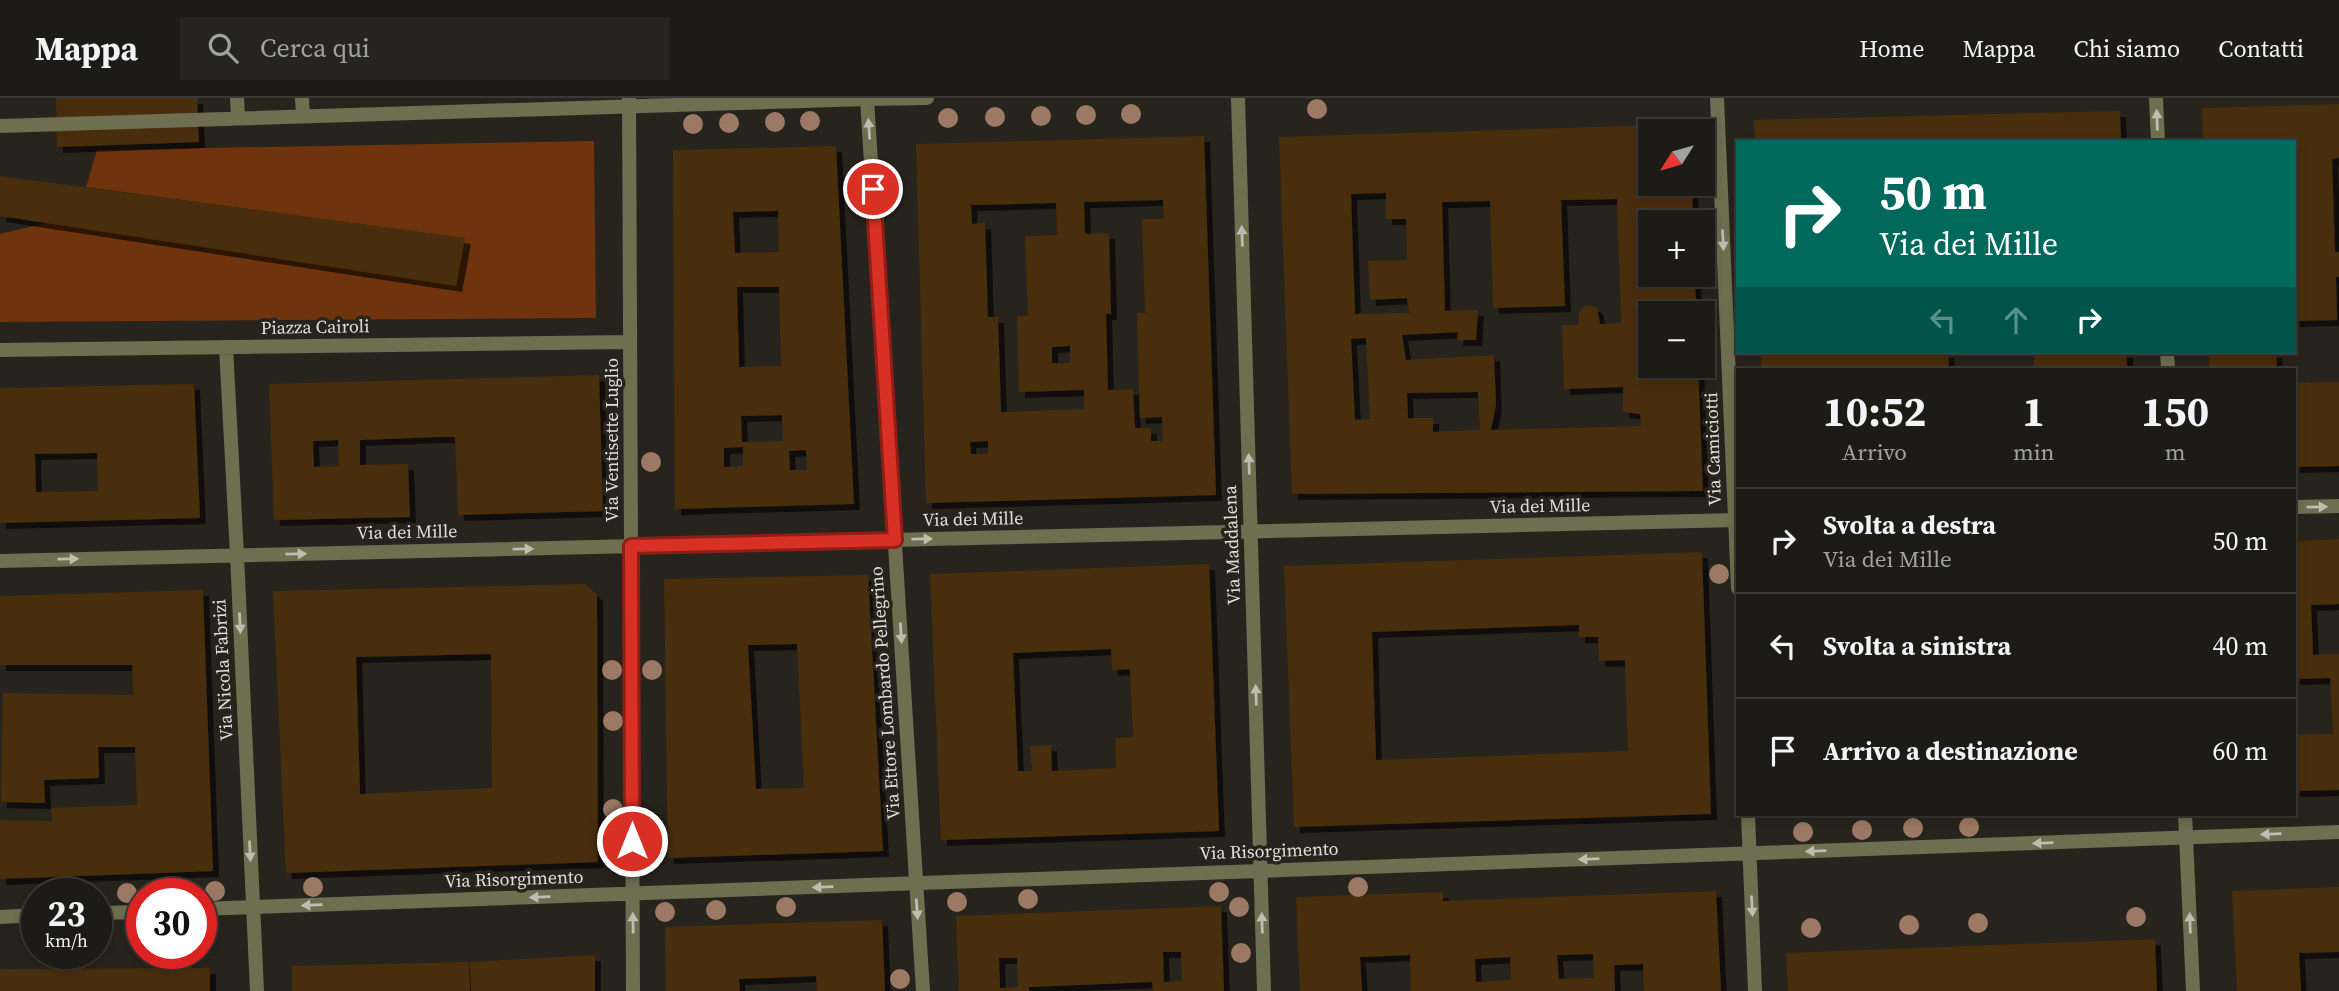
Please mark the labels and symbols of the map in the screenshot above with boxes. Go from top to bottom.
one-way arrow [2152,109,2163,131]
one-way arrow [863,118,874,140]
north arrow [1638,119,1715,196]
pin [843,159,903,219]
one-way arrow [1236,225,1248,247]
one-way arrow [1717,229,1728,251]
street label: Piazza Cairoli [260,313,370,340]
street label: Via Ventisette Luglio [599,358,624,522]
street label: Via Camiciotti [1698,392,1727,506]
one-way arrow [1243,452,1255,474]
street label: Via Maddalena [1217,484,1246,605]
street label: Via dei Mille [1489,492,1591,519]
one-way arrow [2306,501,2328,512]
street label: Via dei Mille [922,505,1024,532]
street label: Via dei Mille [356,518,458,545]
one-way arrow [911,534,933,545]
one-way arrow [512,543,534,554]
one-way arrow [285,548,307,560]
one-way arrow [57,553,79,565]
street label: Via Ettore Lombardo Pellegrino [863,565,906,821]
street label: Via Nicola Fabrizi [206,599,239,741]
one-way arrow [234,613,245,635]
one-way arrow [895,622,906,644]
one-way arrow [1250,684,1261,706]
position arrow [595,804,669,878]
one-way arrow [2260,829,2282,840]
street label: Via Risorgimento [1199,836,1339,865]
one-way arrow [2032,837,2054,848]
one-way arrow [245,840,256,862]
one-way arrow [1805,845,1827,857]
one-way arrow [1578,854,1600,865]
street label: Via Risorgimento [444,864,584,893]
speed limit sign: 30 [126,878,217,969]
one-way arrow [812,881,834,893]
one-way arrow [529,892,551,903]
one-way arrow [1746,896,1757,918]
one-way arrow [912,898,923,920]
one-way arrow [301,900,323,911]
one-way arrow [627,912,639,934]
one-way arrow [1257,912,1268,934]
one-way arrow [2185,912,2196,934]

